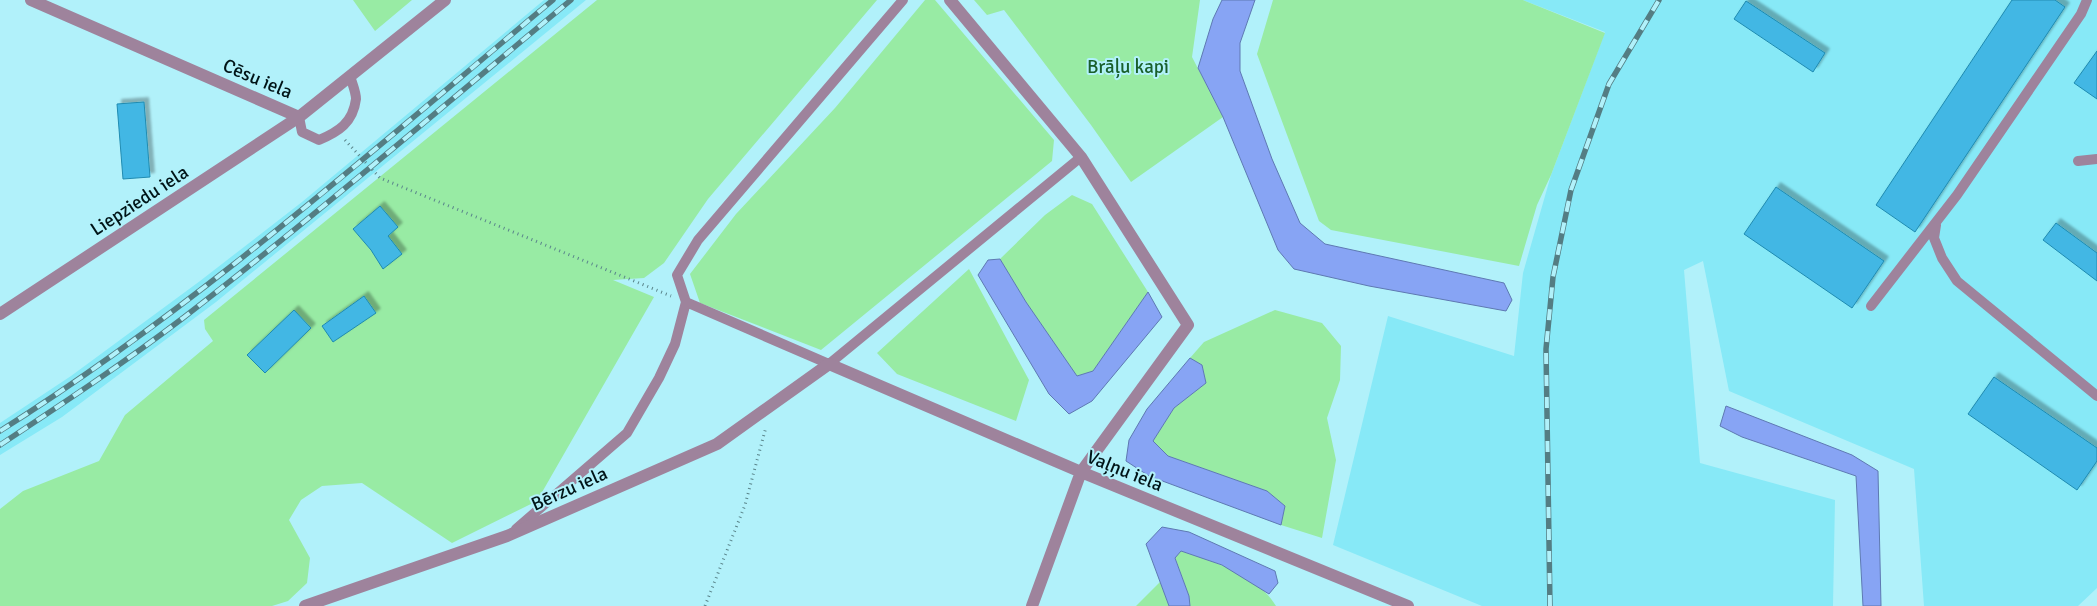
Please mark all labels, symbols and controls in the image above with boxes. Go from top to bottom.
street label: Cēsu iela [219,53,296,104]
park label: Brāļu kapi [1087,55,1169,79]
street label: Liepziedu iela [86,160,193,241]
street label: Vaļņu iela [1083,445,1166,497]
street label: Bērzu iela [527,461,611,516]

